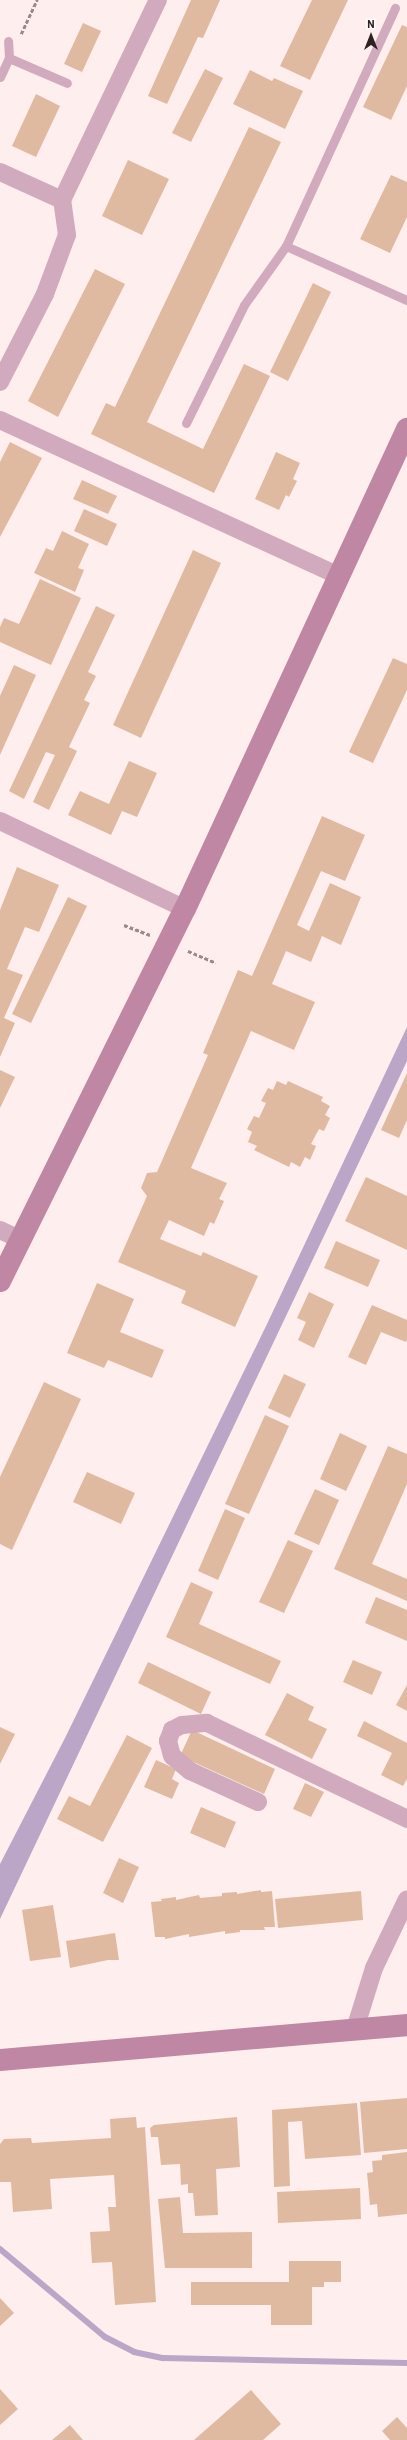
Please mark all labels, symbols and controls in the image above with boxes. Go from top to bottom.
north arrow [351,16,391,56]
text: N [367,17,375,30]

